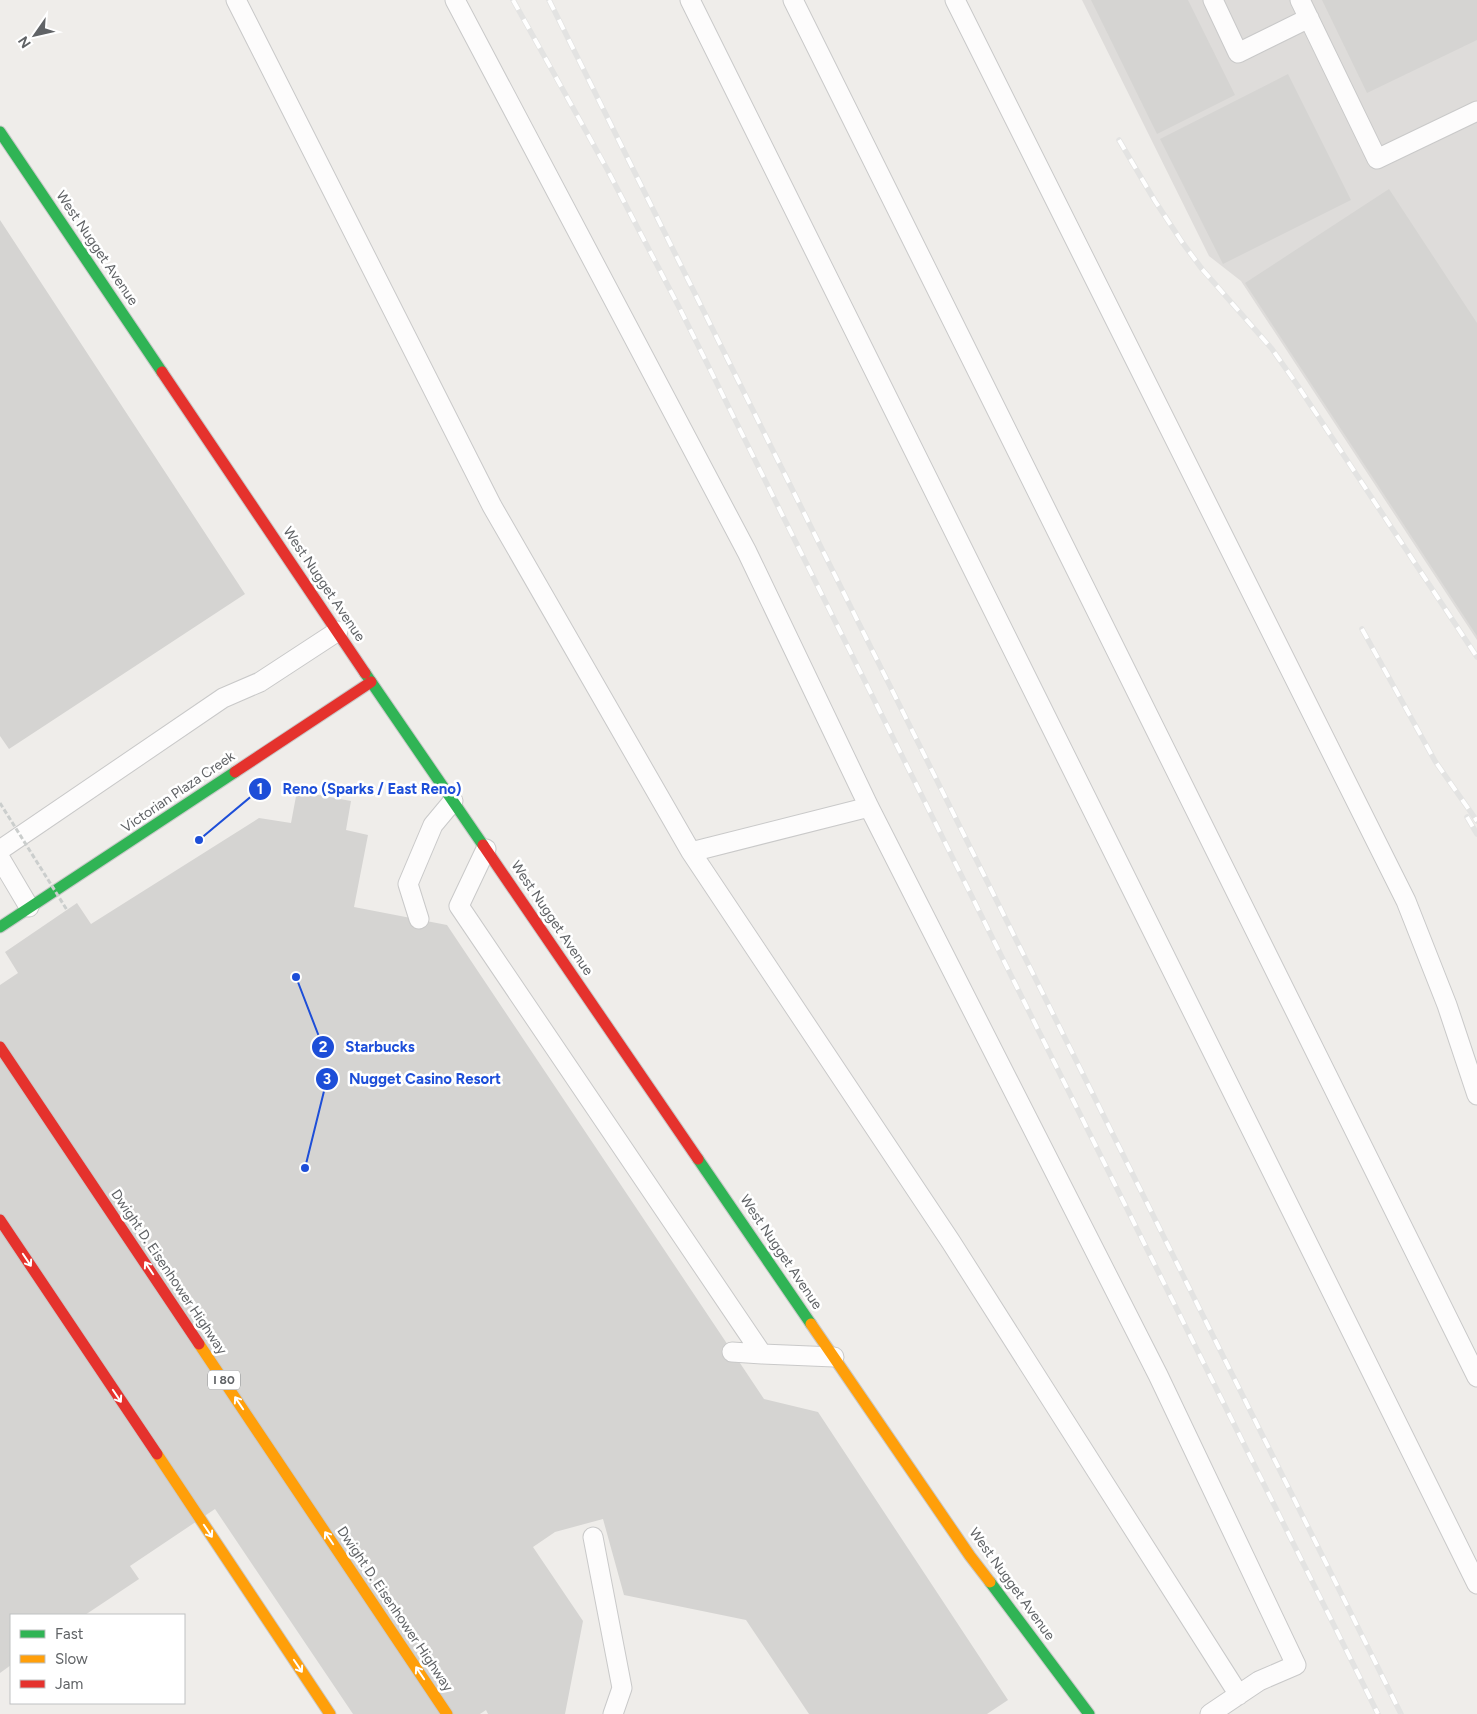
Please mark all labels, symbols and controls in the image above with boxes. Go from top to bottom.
north arrow [10,10,60,60]
text: N [15,33,35,51]
street label: West Nugget Avenue [52,187,142,309]
street label: West Nugget Avenue [279,523,369,645]
street label: Victorian Plaza Creek [118,748,238,836]
callout: Reno (Sparks / East Reno) [247,774,471,804]
text: 1 [257,780,263,798]
text: Reno (Sparks / East Reno) [282,780,462,798]
street label: West Nugget Avenue [507,857,597,979]
callout: Starbucks [310,1032,425,1062]
text: 2 [319,1038,328,1056]
text: Starbucks [345,1038,415,1056]
callout: Nugget Casino Resort [314,1064,511,1094]
text: 3 [323,1070,331,1088]
text: Nugget Casino Resort [349,1070,501,1088]
street label: Dwight D. Eisenhower Highway [107,1186,231,1358]
street label: West Nugget Avenue [736,1191,826,1313]
one-way arrow [22,1253,32,1267]
one-way arrow [143,1262,153,1276]
road number: I 80 [208,1370,240,1390]
one-way arrow [113,1388,123,1402]
one-way arrow [234,1397,244,1411]
one-way arrow [203,1523,213,1537]
street label: Dwight D. Eisenhower Highway [333,1523,457,1695]
street label: West Nugget Avenue [966,1525,1059,1644]
one-way arrow [324,1532,334,1546]
legend [10,1614,185,1704]
text: Fast [55,1625,84,1643]
text: Slow [55,1650,88,1668]
one-way arrow [293,1658,303,1672]
one-way arrow [415,1667,425,1681]
text: Jam [55,1675,83,1693]

